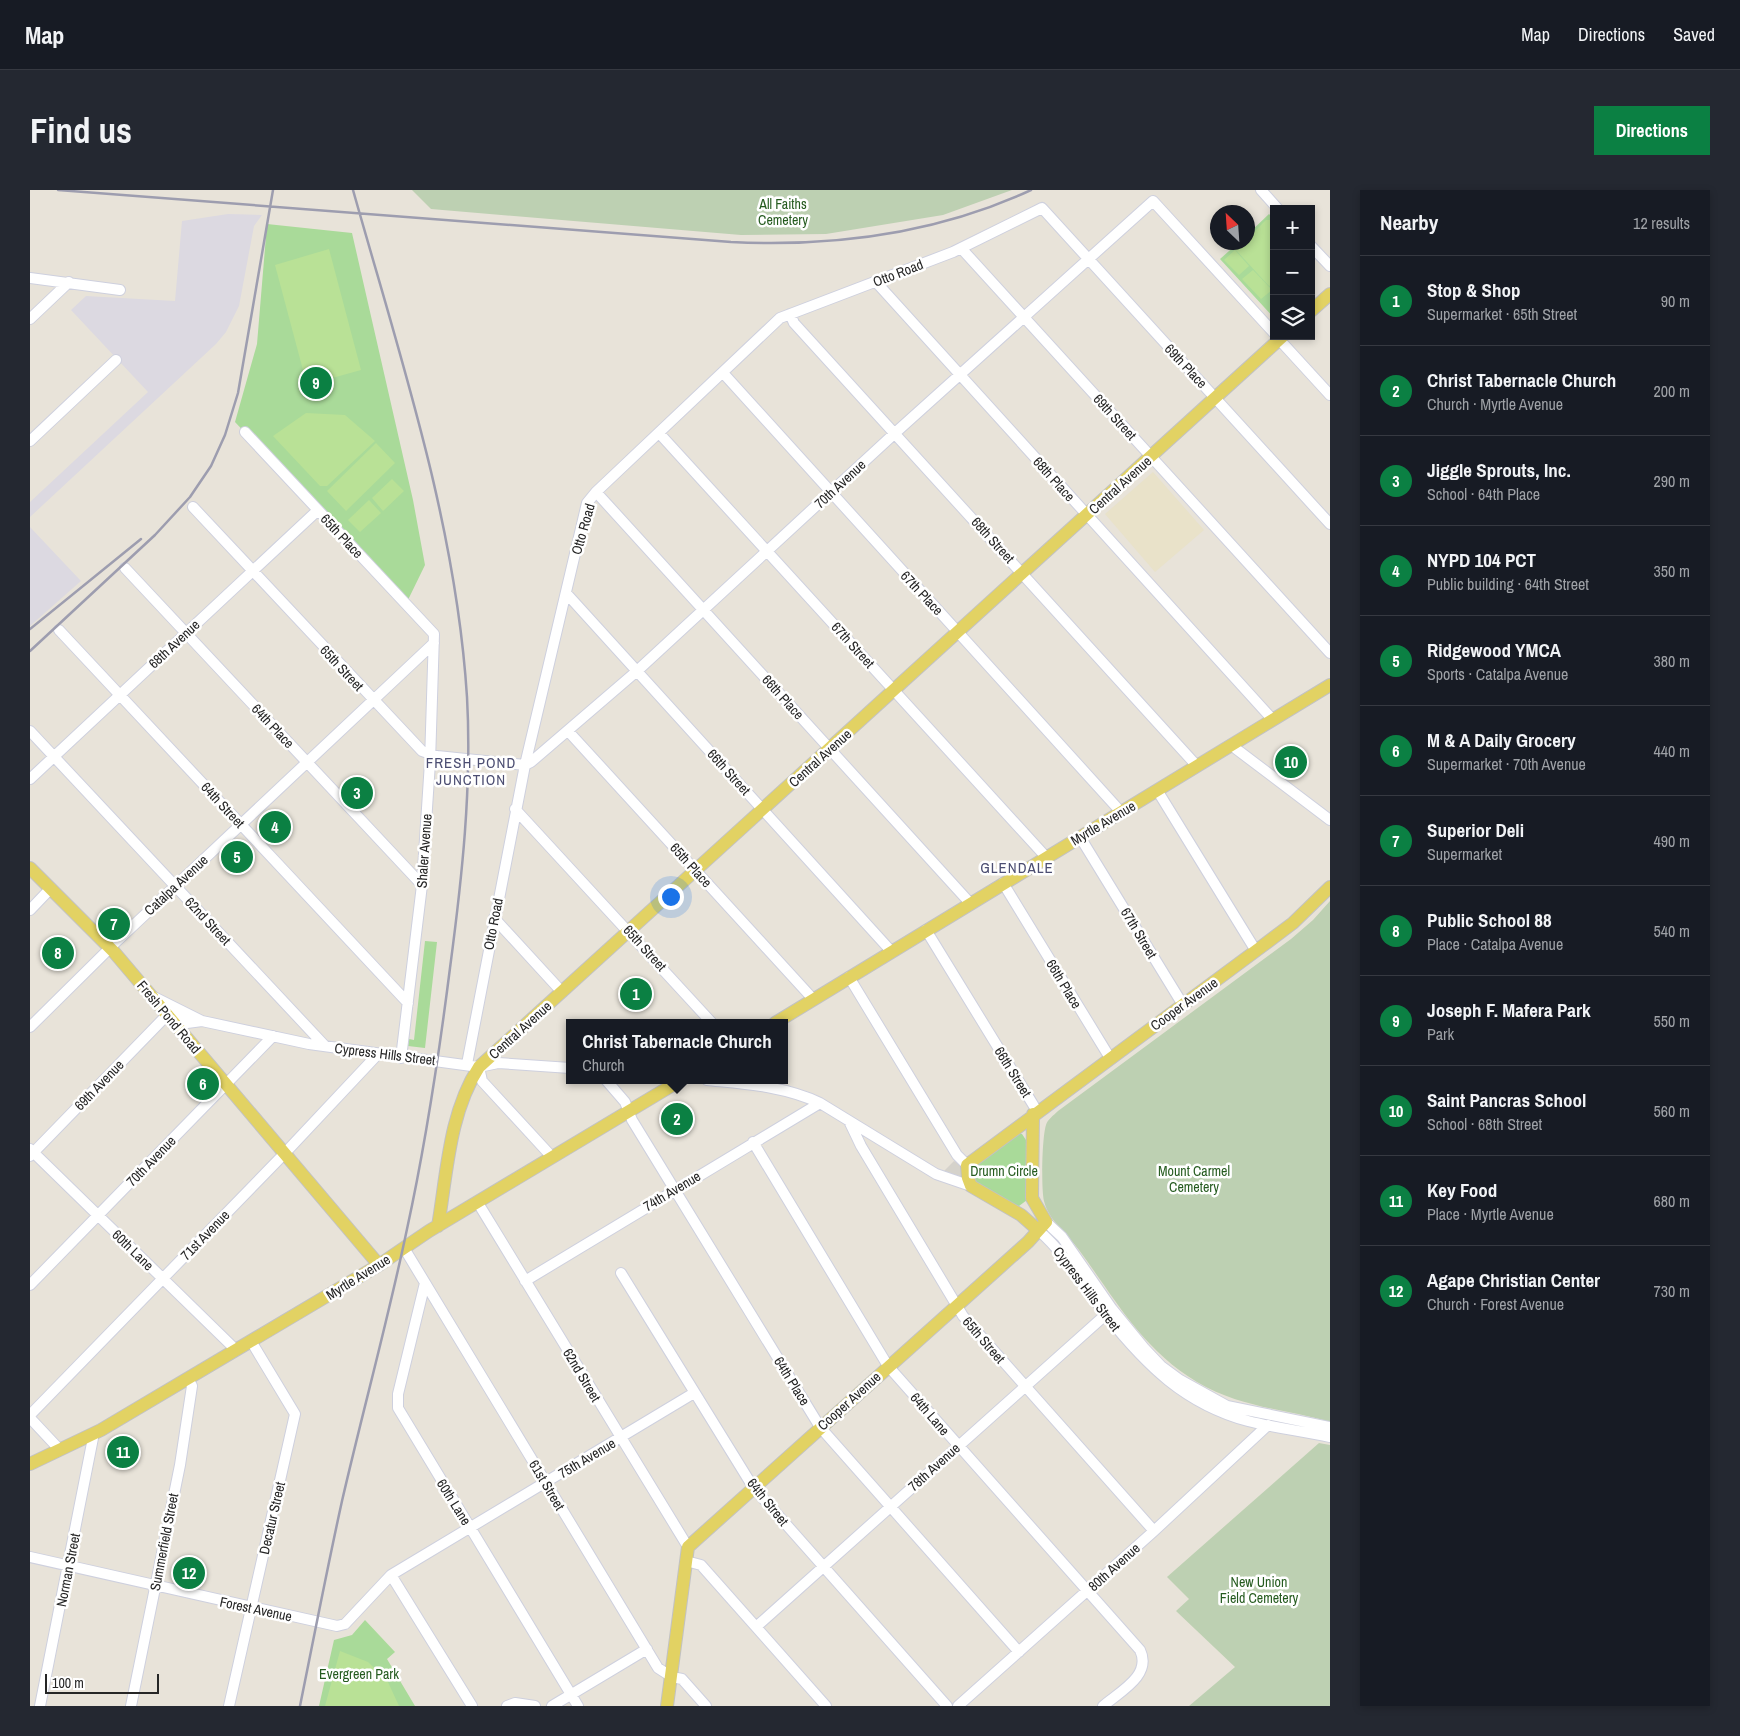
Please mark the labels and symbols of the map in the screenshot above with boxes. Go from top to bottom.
park label: All Faiths Cemetery [758,195,808,229]
north arrow [1210,205,1255,250]
street label: Otto Road [870,255,926,291]
street label: 69th Place [1161,340,1211,392]
pin: 9 [300,364,332,402]
street label: 69th Street [1090,390,1140,444]
street label: Central Avenue [1085,452,1155,518]
street label: 68th Place [1029,453,1079,505]
street label: 70th Avenue [811,456,869,512]
street label: Otto Road [567,501,599,557]
street label: 65th Place [317,510,367,562]
street label: 68th Street [968,513,1018,567]
street label: 67th Place [897,567,947,619]
street label: 68th Avenue [145,616,203,672]
street label: 67th Street [828,618,878,672]
street label: 65th Street [316,641,368,695]
street label: 66th Place [758,671,808,723]
street label: 64th Place [248,700,298,752]
street label: Central Avenue [785,725,855,791]
pin: 10 [1275,743,1307,781]
street label: 66th Street [704,745,754,799]
district label: FRESH POND JUNCTION [426,752,516,790]
pin: 3 [341,774,373,812]
street label: 64th Street [197,778,249,832]
street label: Myrtle Avenue [1067,797,1139,849]
pin: 4 [259,808,291,846]
street label: Shaler Avenue [412,813,436,889]
pin: 5 [221,838,253,876]
street label: 65th Place [666,839,716,891]
street label: Catalpa Avenue [140,851,212,919]
district label: GLENDALE [980,857,1054,878]
your location [658,884,684,910]
street label: 62nd Street [181,893,235,949]
street label: Otto Road [479,897,507,951]
street label: 67th Street [1117,904,1161,962]
pin: 7 [98,905,130,943]
street label: 65th Street [620,921,670,975]
pin: 8 [42,934,74,972]
street label: 66th Place [1042,956,1086,1012]
street label: Cooper Avenue [1147,974,1221,1034]
pin: 1 [620,975,652,1013]
street label: Fresh Pond Road [133,977,205,1057]
street label: Central Avenue [485,997,555,1063]
street label: Cypress Hills Street [334,1039,436,1069]
street label: 66th Street [990,1043,1036,1101]
street label: 69th Avenue [70,1056,128,1114]
pin: 6 [187,1065,219,1103]
pin: 2 [661,1100,693,1138]
street label: 70th Avenue [122,1132,180,1190]
park label: Drumn Circle [970,1162,1038,1180]
park label: Mount Carmel Cemetery [1158,1162,1230,1196]
street label: 74th Avenue [640,1167,704,1215]
street label: 71st Avenue [177,1206,233,1264]
street label: 60th Lane [108,1226,158,1274]
street label: Cypress Hills Street [1049,1243,1125,1335]
street label: Myrtle Avenue [322,1250,394,1304]
street label: 65th Street [959,1313,1009,1367]
street label: 62nd Street [559,1345,605,1405]
street label: 64th Place [770,1353,814,1409]
street label: Cooper Avenue [814,1368,884,1434]
street label: 64th Lane [906,1389,954,1439]
pin: 11 [107,1433,139,1471]
street label: 75th Avenue [555,1434,619,1482]
street label: 78th Avenue [904,1439,964,1495]
street label: 61st Street [525,1457,569,1513]
street label: 64th Street [743,1475,793,1529]
street label: 60th Lane [433,1476,475,1528]
street label: Decatur Street [255,1480,289,1556]
street label: Summerfield Street [146,1492,182,1592]
street label: Norman Street [52,1532,84,1608]
street label: 80th Avenue [1084,1539,1144,1595]
pin: 12 [173,1554,205,1592]
park label: New Union Field Cemetery [1220,1573,1298,1607]
street label: Forest Avenue [218,1593,294,1625]
park label: Evergreen Park [319,1665,399,1683]
scale bar [45,1671,159,1694]

